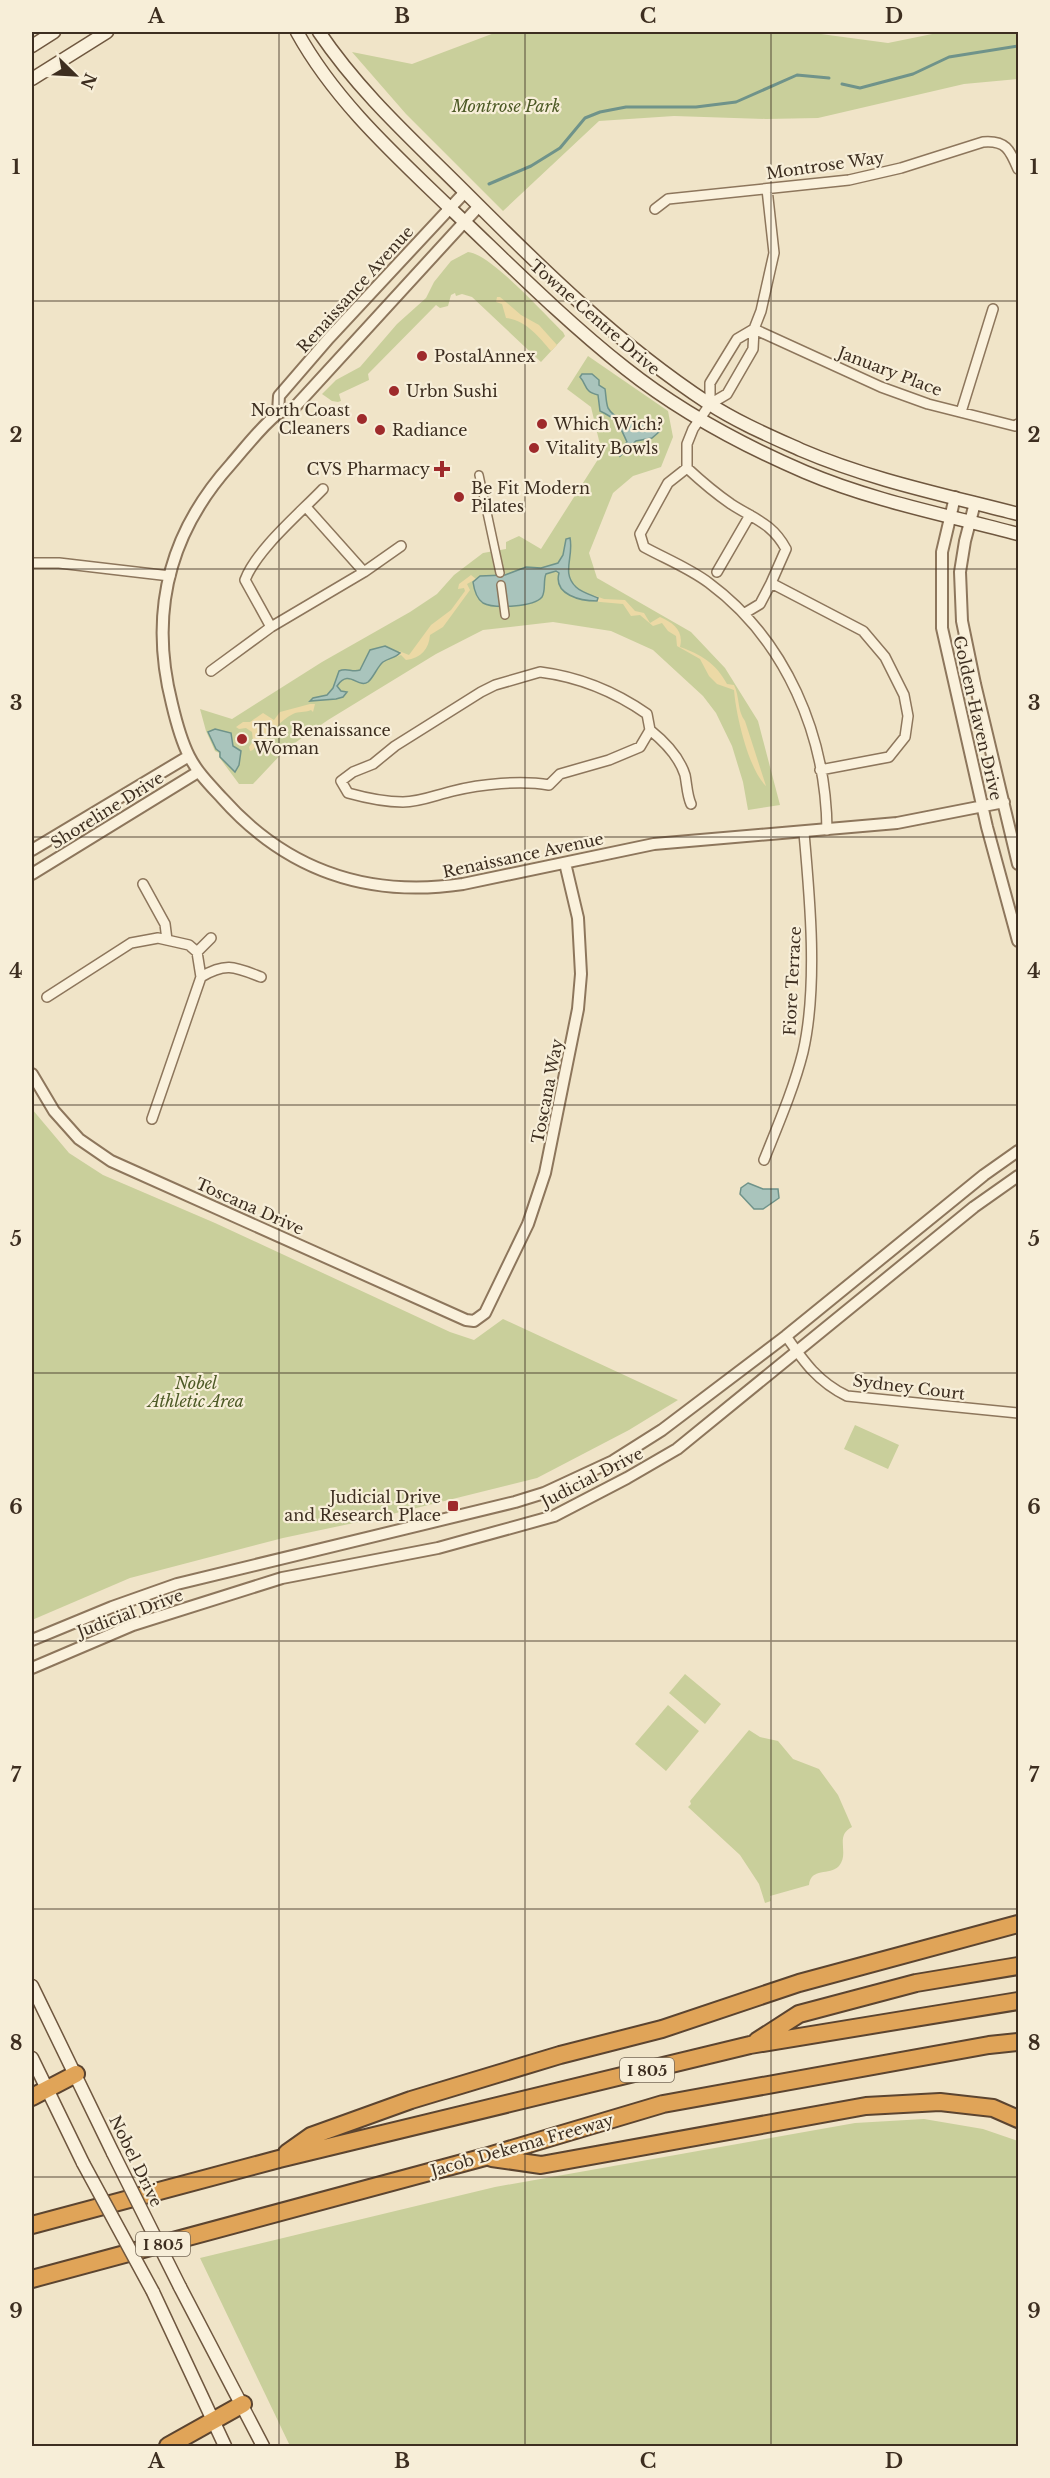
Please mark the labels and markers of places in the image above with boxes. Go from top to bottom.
place label: PostalAnnex [434,346,536,366]
marker: PostalAnnex [415,349,429,363]
place label: Urbn Sushi [406,381,498,401]
marker: Urbn Sushi [387,384,401,398]
place label: North Coast Cleaners [251,400,350,438]
marker: North Coast Cleaners [355,412,369,426]
place label: Which Wich? [553,414,663,434]
marker: Which Wich? [535,417,549,431]
place label: Radiance [392,420,467,440]
marker: Radiance [373,423,387,437]
place label: Vitality Bowls [545,438,658,458]
marker: Vitality Bowls [527,441,541,455]
place label: CVS Pharmacy [307,459,431,479]
marker: CVS Pharmacy [435,462,449,476]
place label: Be Fit Modern Pilates [471,478,590,516]
marker: Be Fit Modern Pilates [452,490,466,504]
place label: The Renaissance Woman [253,720,391,758]
marker: The Renaissance Woman [235,732,249,746]
place label: Judicial Drive and Research Place [284,1487,441,1525]
marker: Judicial Drive and Research Place [446,1499,460,1513]

